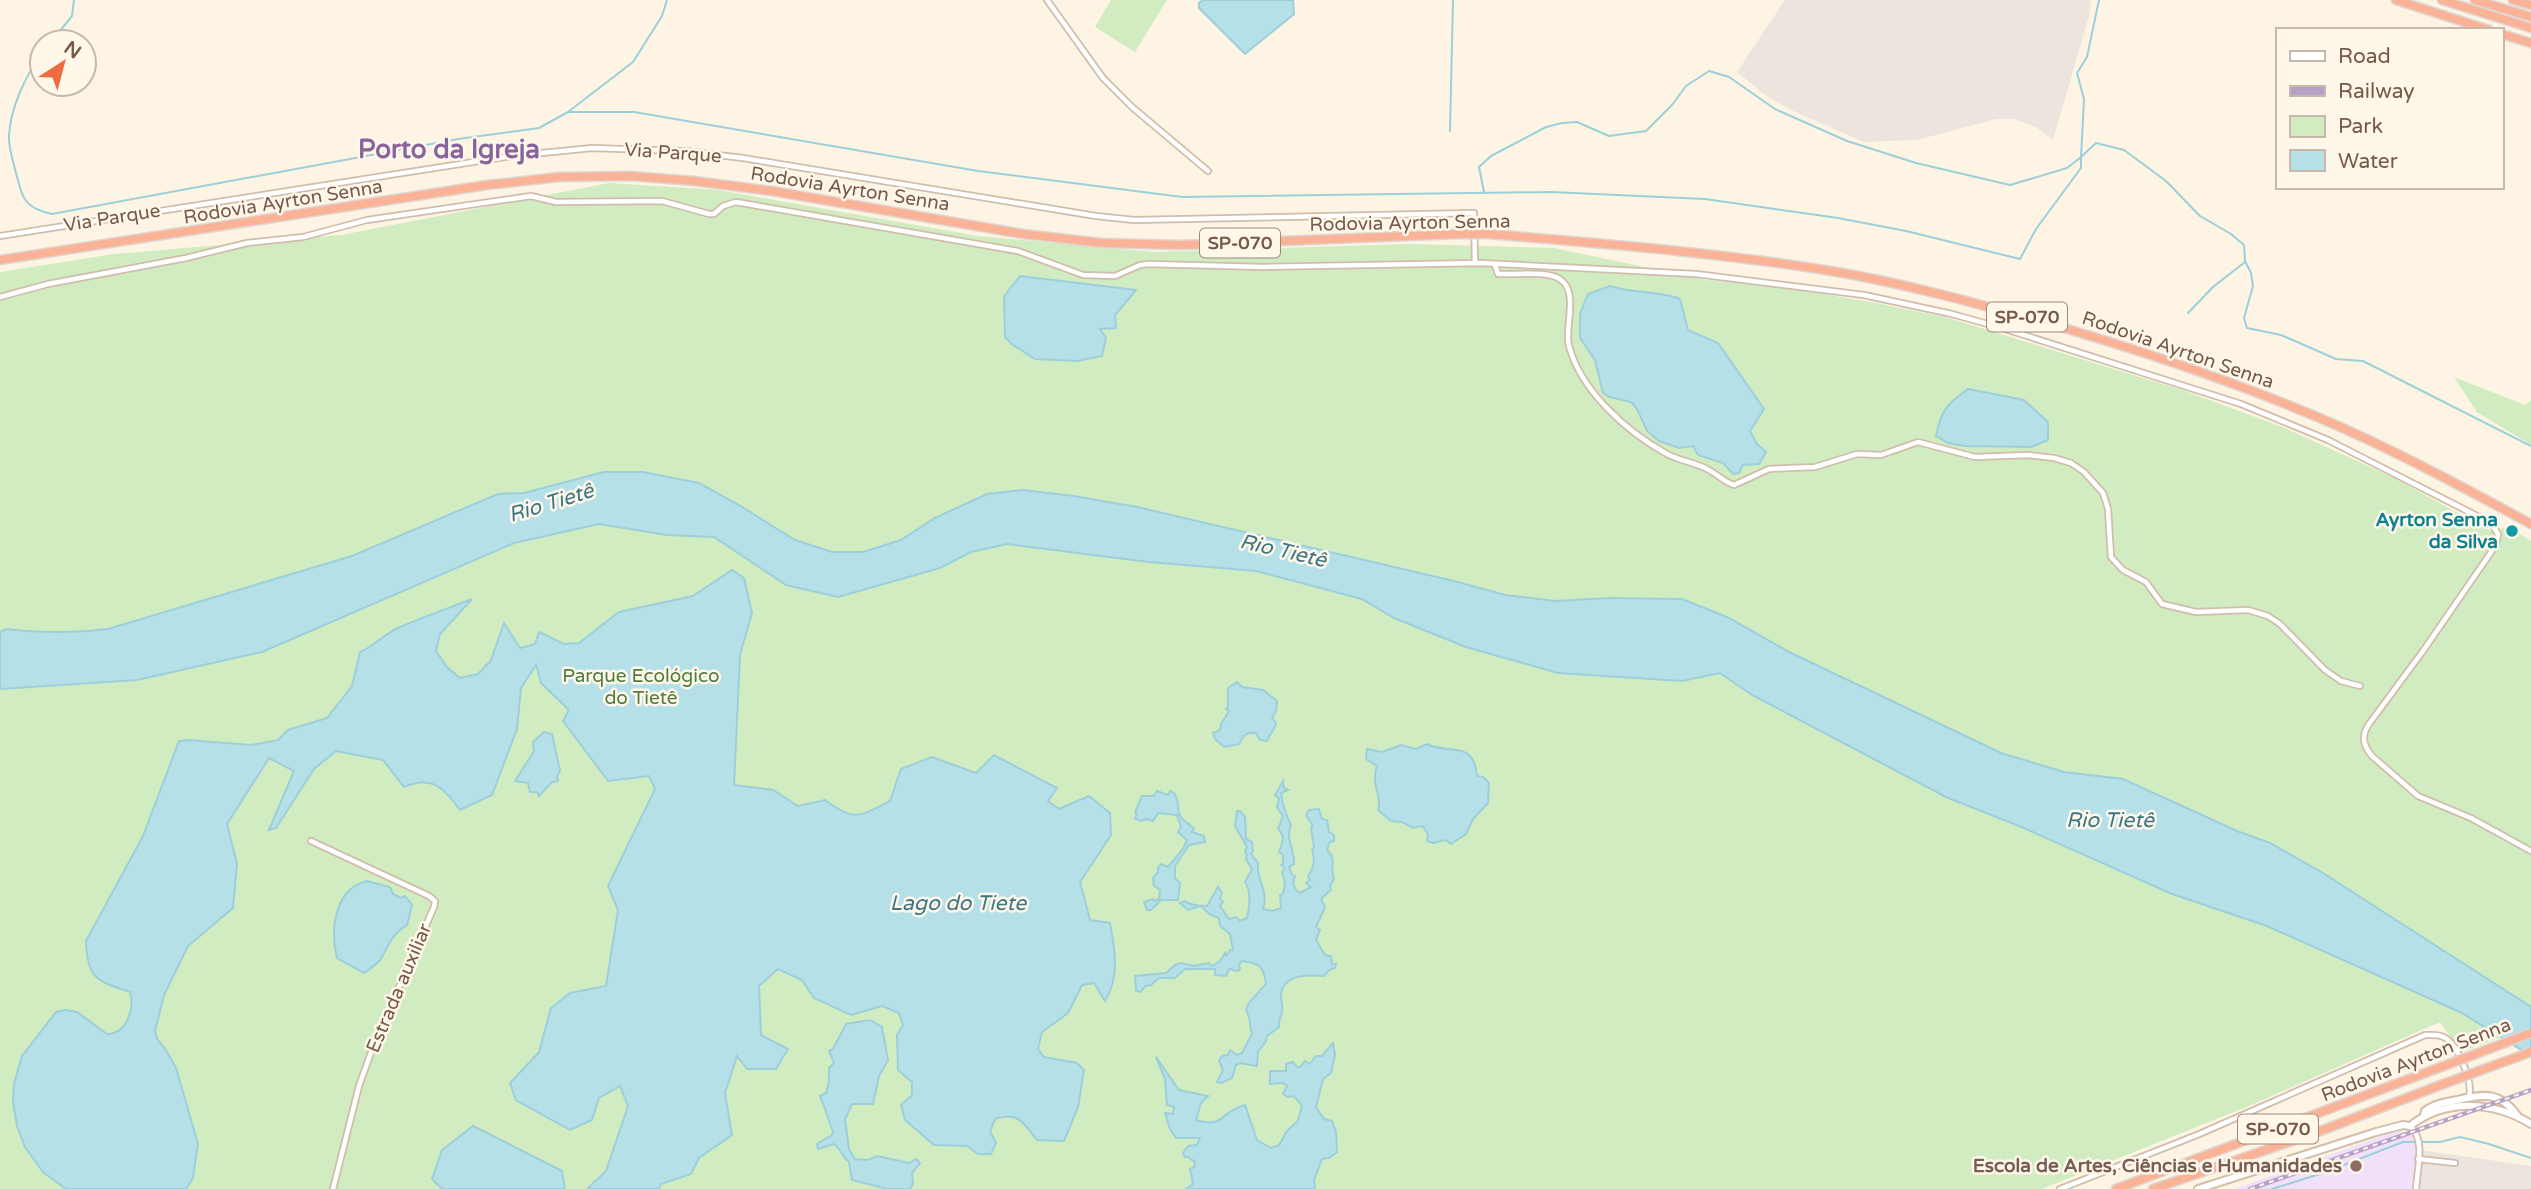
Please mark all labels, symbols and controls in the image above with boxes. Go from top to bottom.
north arrow [28,28,98,98]
legend [2276,28,2503,189]
text: N [60,37,85,63]
text: Road [2338,44,2391,69]
text: Railway [2338,79,2415,104]
text: Park [2338,114,2383,139]
district label: Porto da Igreja [358,134,540,165]
street label: Via Parque [624,139,722,167]
text: Water [2338,149,2398,174]
street label: Rodovia Ayrton Senna [749,162,951,216]
street label: Rodovia Ayrton Senna [182,175,384,229]
street label: Via Parque [62,200,162,236]
street label: Rodovia Ayrton Senna [1309,210,1511,236]
road number: SP-070 [1200,229,1280,258]
road number: SP-070 [1987,302,2067,332]
street label: Rodovia Ayrton Senna [2079,307,2277,393]
water label: Rio Tietê [505,478,598,528]
place label: Ayrton Senna da Silva [2376,509,2498,553]
marker: Ayrton Senna da Silva [2504,523,2520,539]
water label: Rio Tietê [1237,529,1330,573]
park label: Parque Ecológico do Tietê [562,665,720,709]
water label: Rio Tietê [2066,808,2155,833]
water label: Lago do Tiete [890,891,1027,916]
street label: Estrada auxiliar [362,919,436,1056]
street label: Rodovia Ayrton Senna [2318,1014,2514,1106]
road number: SP-070 [2238,1114,2318,1144]
place label: Escola de Artes, Ciências e Humanidades [1973,1155,2342,1177]
marker: Escola de Artes, Ciências e Humanidades [2348,1158,2364,1174]

